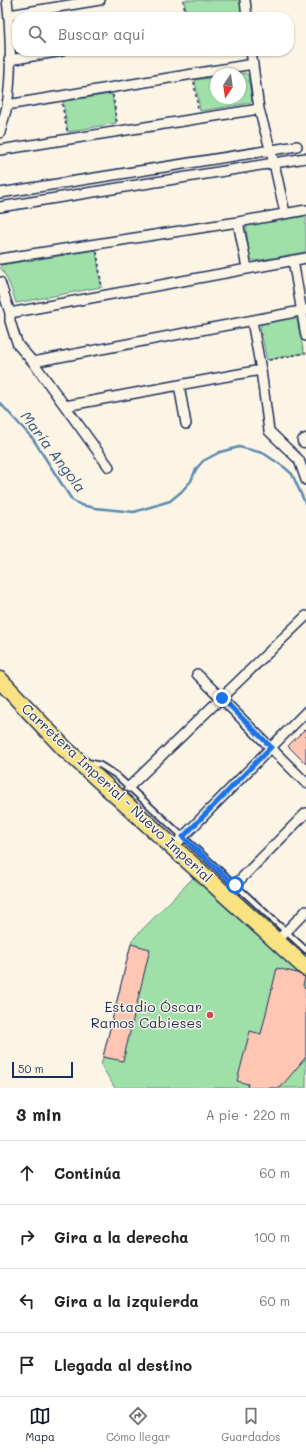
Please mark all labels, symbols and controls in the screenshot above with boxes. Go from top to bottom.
search box [12,12,294,56]
icon: search [26,23,48,45]
text: Buscar aquí [58,24,145,44]
north arrow [210,68,246,104]
water label: María Angola [17,407,91,496]
route end [213,689,231,707]
street label: Carretera Imperial - Nuevo Imperial [18,699,217,886]
route start [226,876,244,894]
place label: Estadio Óscar Ramos Cabieses [91,997,202,1032]
marker: Estadio Óscar Ramos Cabieses [205,1010,215,1020]
scale bar [12,1060,73,1079]
text: 50 m [18,1061,44,1076]
text: 3 min [16,1103,61,1125]
text: A pie · 220 m [206,1106,290,1123]
icon: ahead [16,1162,38,1184]
text: Continúa [54,1163,121,1183]
text: 60 m [260,1164,290,1181]
icon: right [16,1226,38,1248]
text: Gira a la derecha [54,1227,188,1247]
text: 100 m [254,1228,290,1245]
icon: left [16,1290,38,1312]
text: Gira a la izquierda [54,1291,199,1311]
text: 60 m [260,1292,290,1309]
icon: arrive [16,1354,38,1376]
text: Llegada al destino [54,1355,192,1375]
tab: Mapa [26,1405,55,1444]
tab: Cómo llegar [106,1405,170,1444]
tab: Guardados [221,1405,280,1444]

